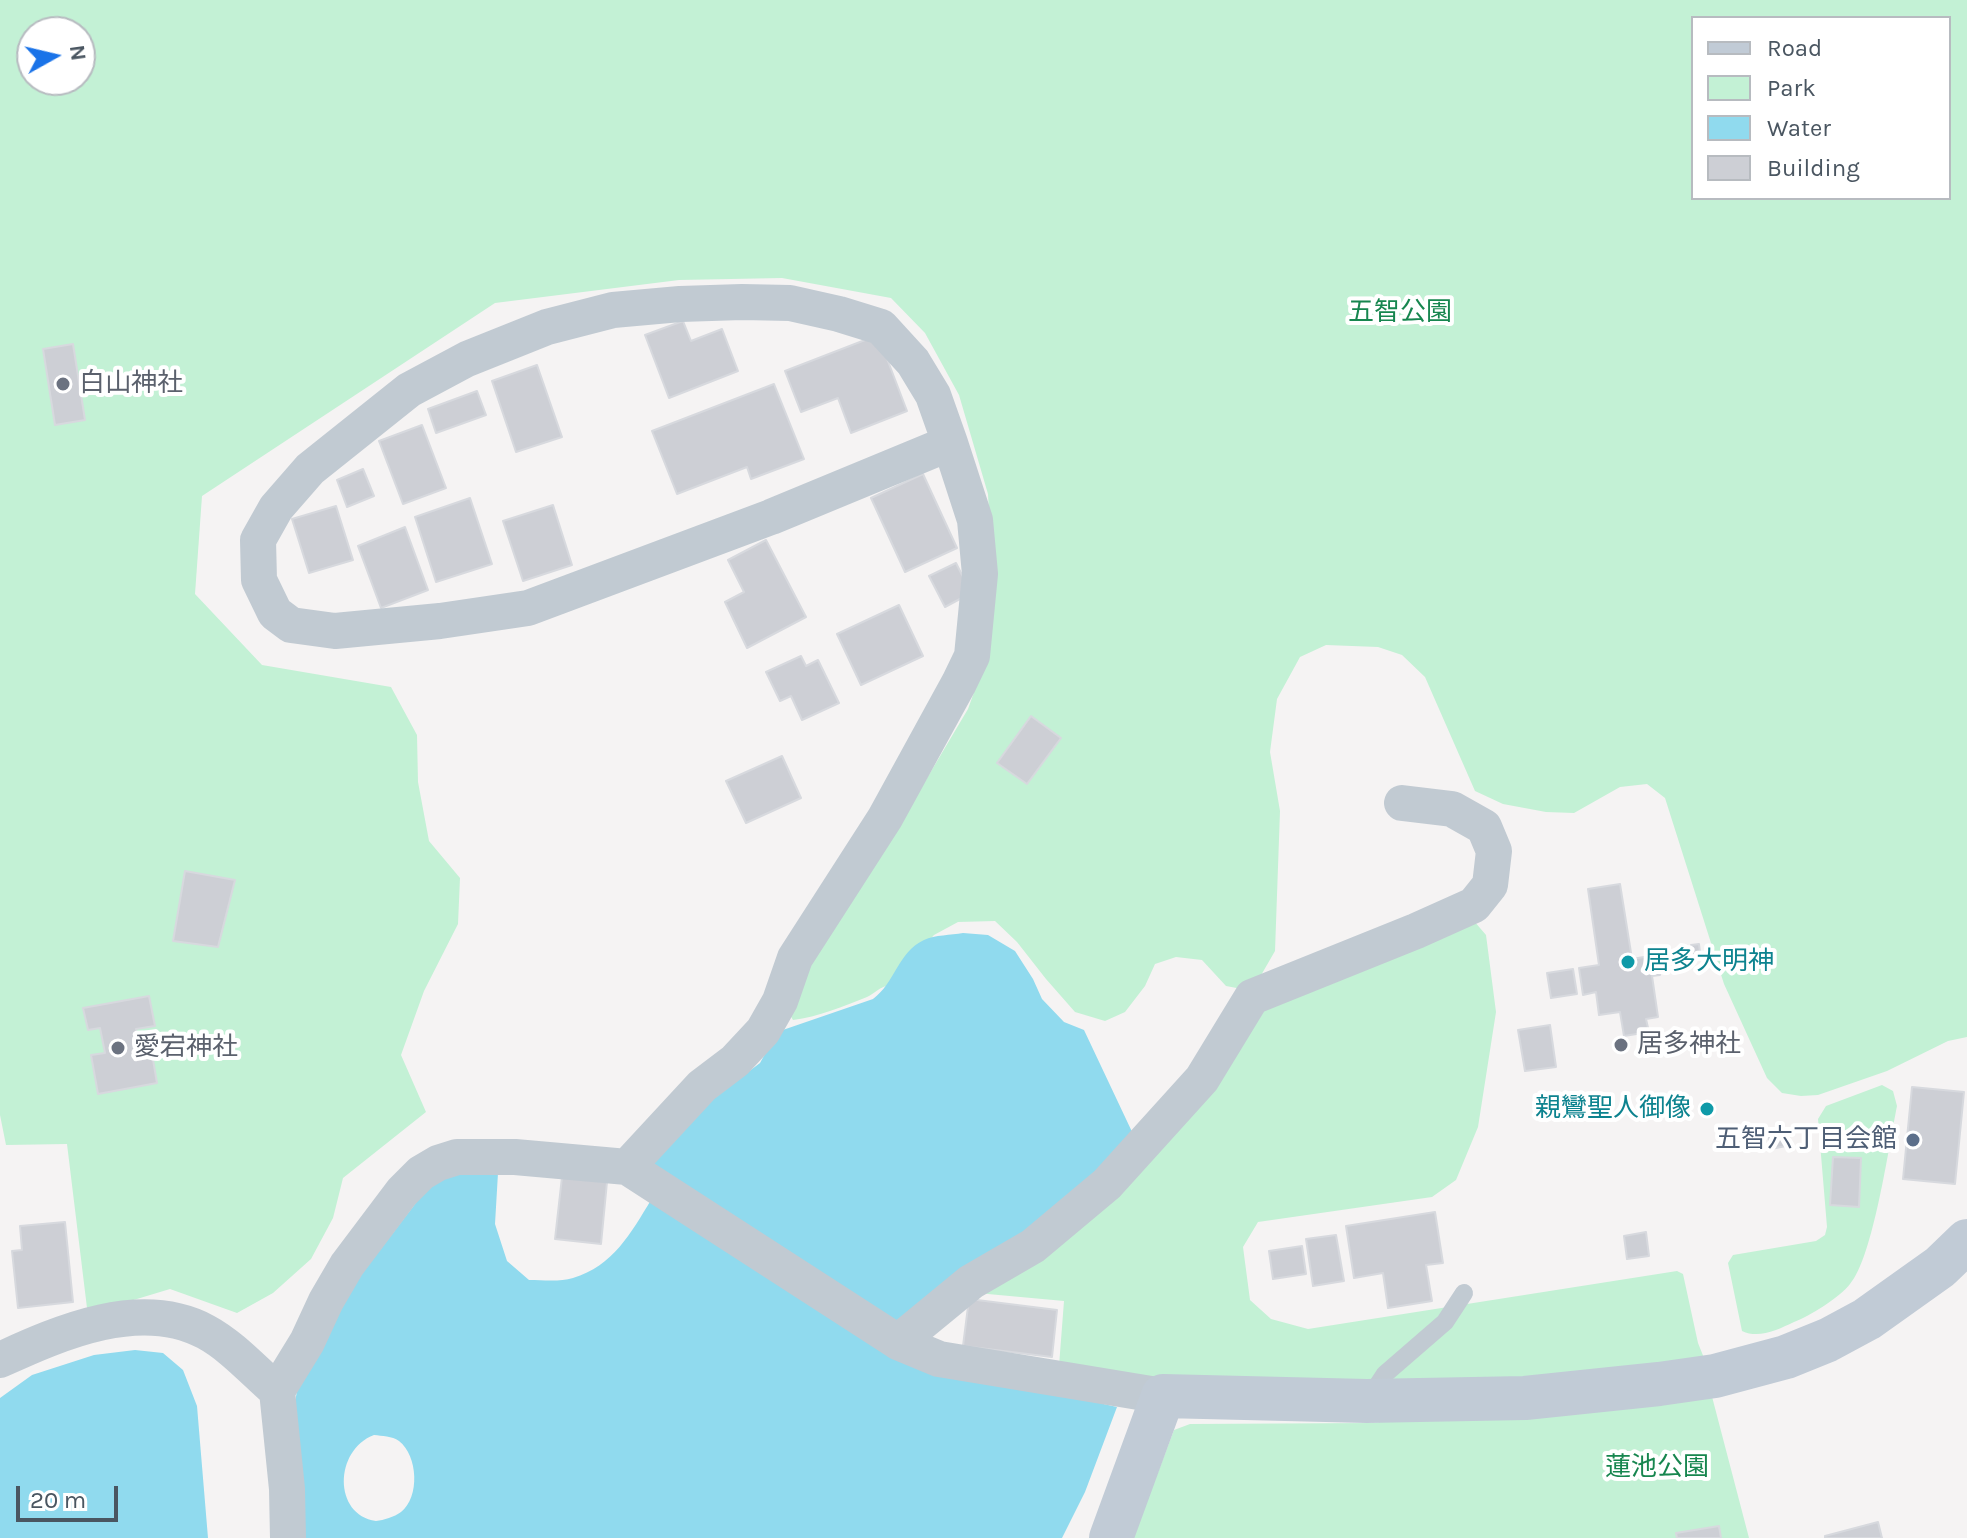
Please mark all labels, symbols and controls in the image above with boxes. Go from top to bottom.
north arrow [16,16,96,96]
legend [1691,16,1951,200]
text: Road [1767,34,1822,62]
text: N [64,43,92,63]
text: Park [1767,74,1816,102]
text: Water [1767,114,1831,142]
text: Building [1767,154,1860,182]
park label: 五智公園 [1348,297,1452,329]
place label: 白山神社 [79,368,183,400]
marker: 白山神社 [54,375,72,393]
place label: 居多大明神 [1644,946,1774,978]
marker: 居多大明神 [1619,953,1637,971]
place label: 居多神社 [1637,1029,1741,1061]
place label: 愛宕神社 [134,1032,238,1064]
marker: 居多神社 [1612,1036,1630,1054]
marker: 愛宕神社 [109,1039,127,1057]
place label: 親鸞聖人御像 [1535,1093,1691,1125]
marker: 親鸞聖人御像 [1698,1100,1716,1118]
place label: 五智六丁目会館 [1715,1124,1897,1156]
marker: 五智六丁目会館 [1904,1131,1922,1149]
park label: 蓮池公園 [1605,1452,1709,1484]
scale bar [20,1470,122,1520]
text: 20 m [30,1486,86,1514]

